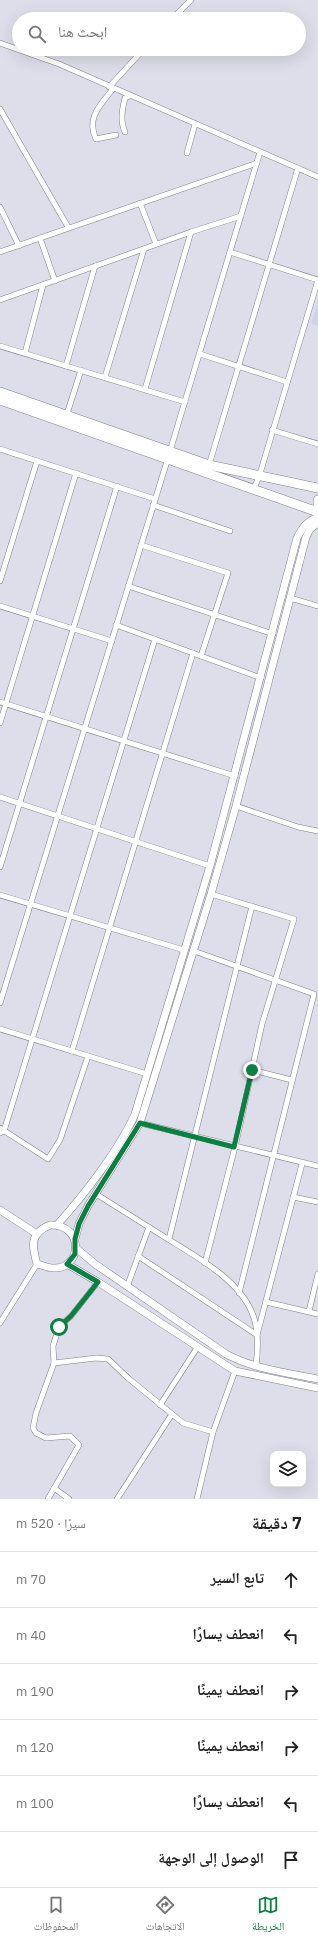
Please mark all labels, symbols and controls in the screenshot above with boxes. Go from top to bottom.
search box [12,12,306,56]
text: ابحث هنا [58,22,107,41]
icon: search [26,23,48,45]
route end [243,1061,261,1079]
route start [50,1318,68,1336]
map controls [270,1451,306,1487]
button: layers [270,1451,306,1487]
text: 7 دقيقة [252,1512,302,1534]
text: سيرًا · 520 m [16,1515,86,1532]
text: تابع السير [210,1568,264,1587]
icon: ahead [280,1569,302,1591]
text: 70 m [16,1571,46,1588]
text: انعطف يسارًا [192,1624,264,1643]
icon: left [280,1625,302,1647]
text: 40 m [16,1627,46,1644]
text: انعطف يمينًا [197,1680,264,1699]
icon: right [280,1681,302,1703]
text: 190 m [16,1683,54,1700]
text: انعطف يمينًا [197,1736,264,1755]
icon: right [280,1737,302,1759]
text: 120 m [16,1739,54,1756]
text: انعطف يسارًا [192,1792,264,1811]
icon: left [280,1793,302,1815]
text: 100 m [16,1795,54,1812]
text: الوصول إلى الوجهة [158,1848,264,1867]
icon: arrive [280,1849,302,1871]
tab: المحفوظات [34,1894,78,1937]
tab: الاتجاهات [146,1894,185,1937]
tab: الخريطة [252,1894,284,1937]

